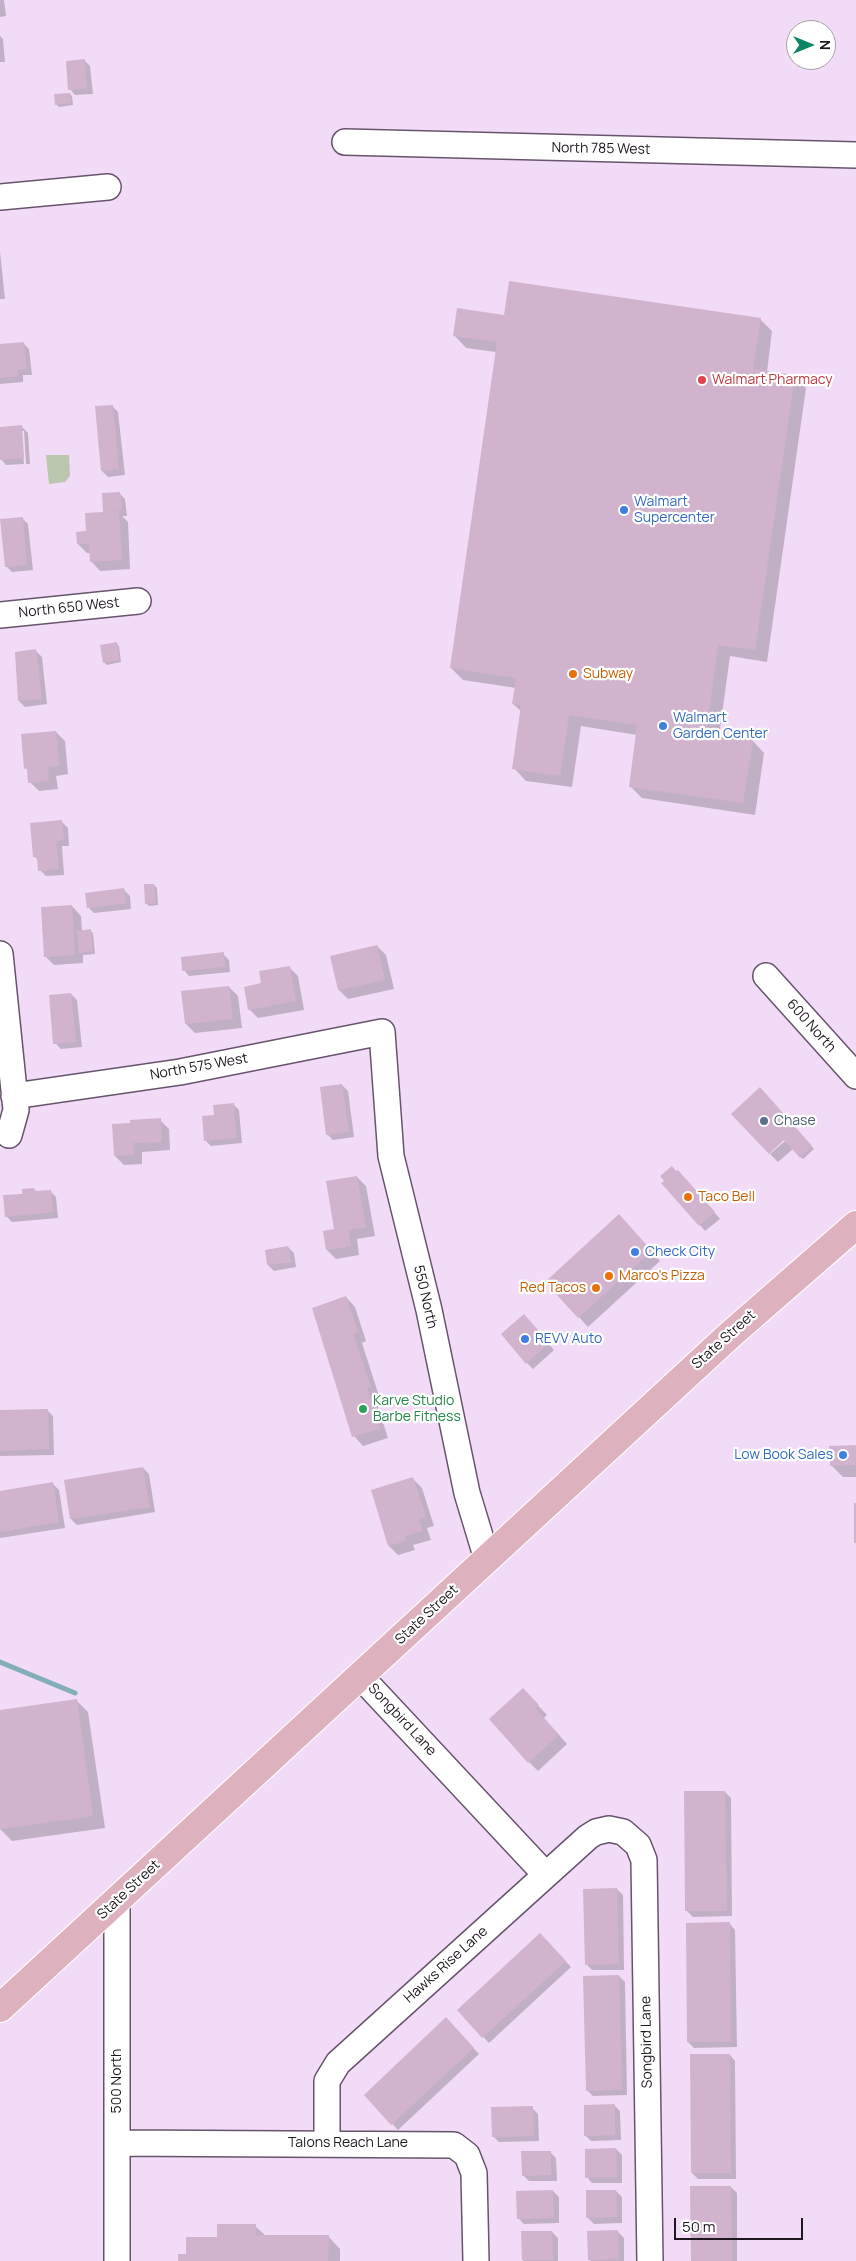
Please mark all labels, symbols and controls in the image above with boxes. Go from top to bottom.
north arrow [786,20,836,70]
text: N [816,40,835,50]
street label: North 785 West [551,140,651,158]
place label: Walmart Pharmacy [712,372,833,388]
marker: Walmart Pharmacy [696,374,708,386]
place label: Walmart Supercenter [634,494,715,526]
marker: Walmart Supercenter [618,504,630,516]
street label: North 650 West [18,594,120,622]
place label: Subway [583,666,633,682]
marker: Subway [567,668,579,680]
place label: Walmart Garden Center [673,710,768,742]
marker: Walmart Garden Center [657,720,669,732]
street label: 600 North [783,996,839,1056]
street label: North 575 West [149,1050,249,1084]
place label: Chase [774,1113,816,1129]
marker: Chase [758,1115,770,1127]
place label: Taco Bell [698,1189,755,1205]
marker: Taco Bell [682,1191,694,1203]
place label: Check City [645,1244,715,1260]
marker: Check City [629,1246,641,1258]
street label: 550 North [410,1264,440,1330]
place label: Marco's Pizza [619,1268,705,1284]
marker: Marco's Pizza [603,1270,615,1282]
place label: Red Tacos [520,1280,586,1296]
marker: Red Tacos [590,1282,602,1294]
street label: State Street [689,1307,759,1373]
place label: REVV Auto [535,1331,602,1347]
marker: REVV Auto [519,1333,531,1345]
place label: Karve Studio Barbe Fitness [373,1393,461,1425]
marker: Karve Studio Barbe Fitness [357,1403,369,1415]
place label: Low Book Sales [734,1447,833,1463]
marker: Low Book Sales [837,1449,849,1461]
street label: State Street [392,1582,462,1648]
street label: Songbird Lane [364,1680,440,1760]
street label: State Street [94,1857,164,1923]
street label: Hawks Rise Lane [401,1923,491,2007]
street label: Songbird Lane [638,1996,656,2088]
street label: 500 North [109,2049,125,2113]
street label: Talons Reach Lane [288,2135,408,2151]
scale bar [676,2208,805,2240]
text: 50 m [682,2216,716,2237]

